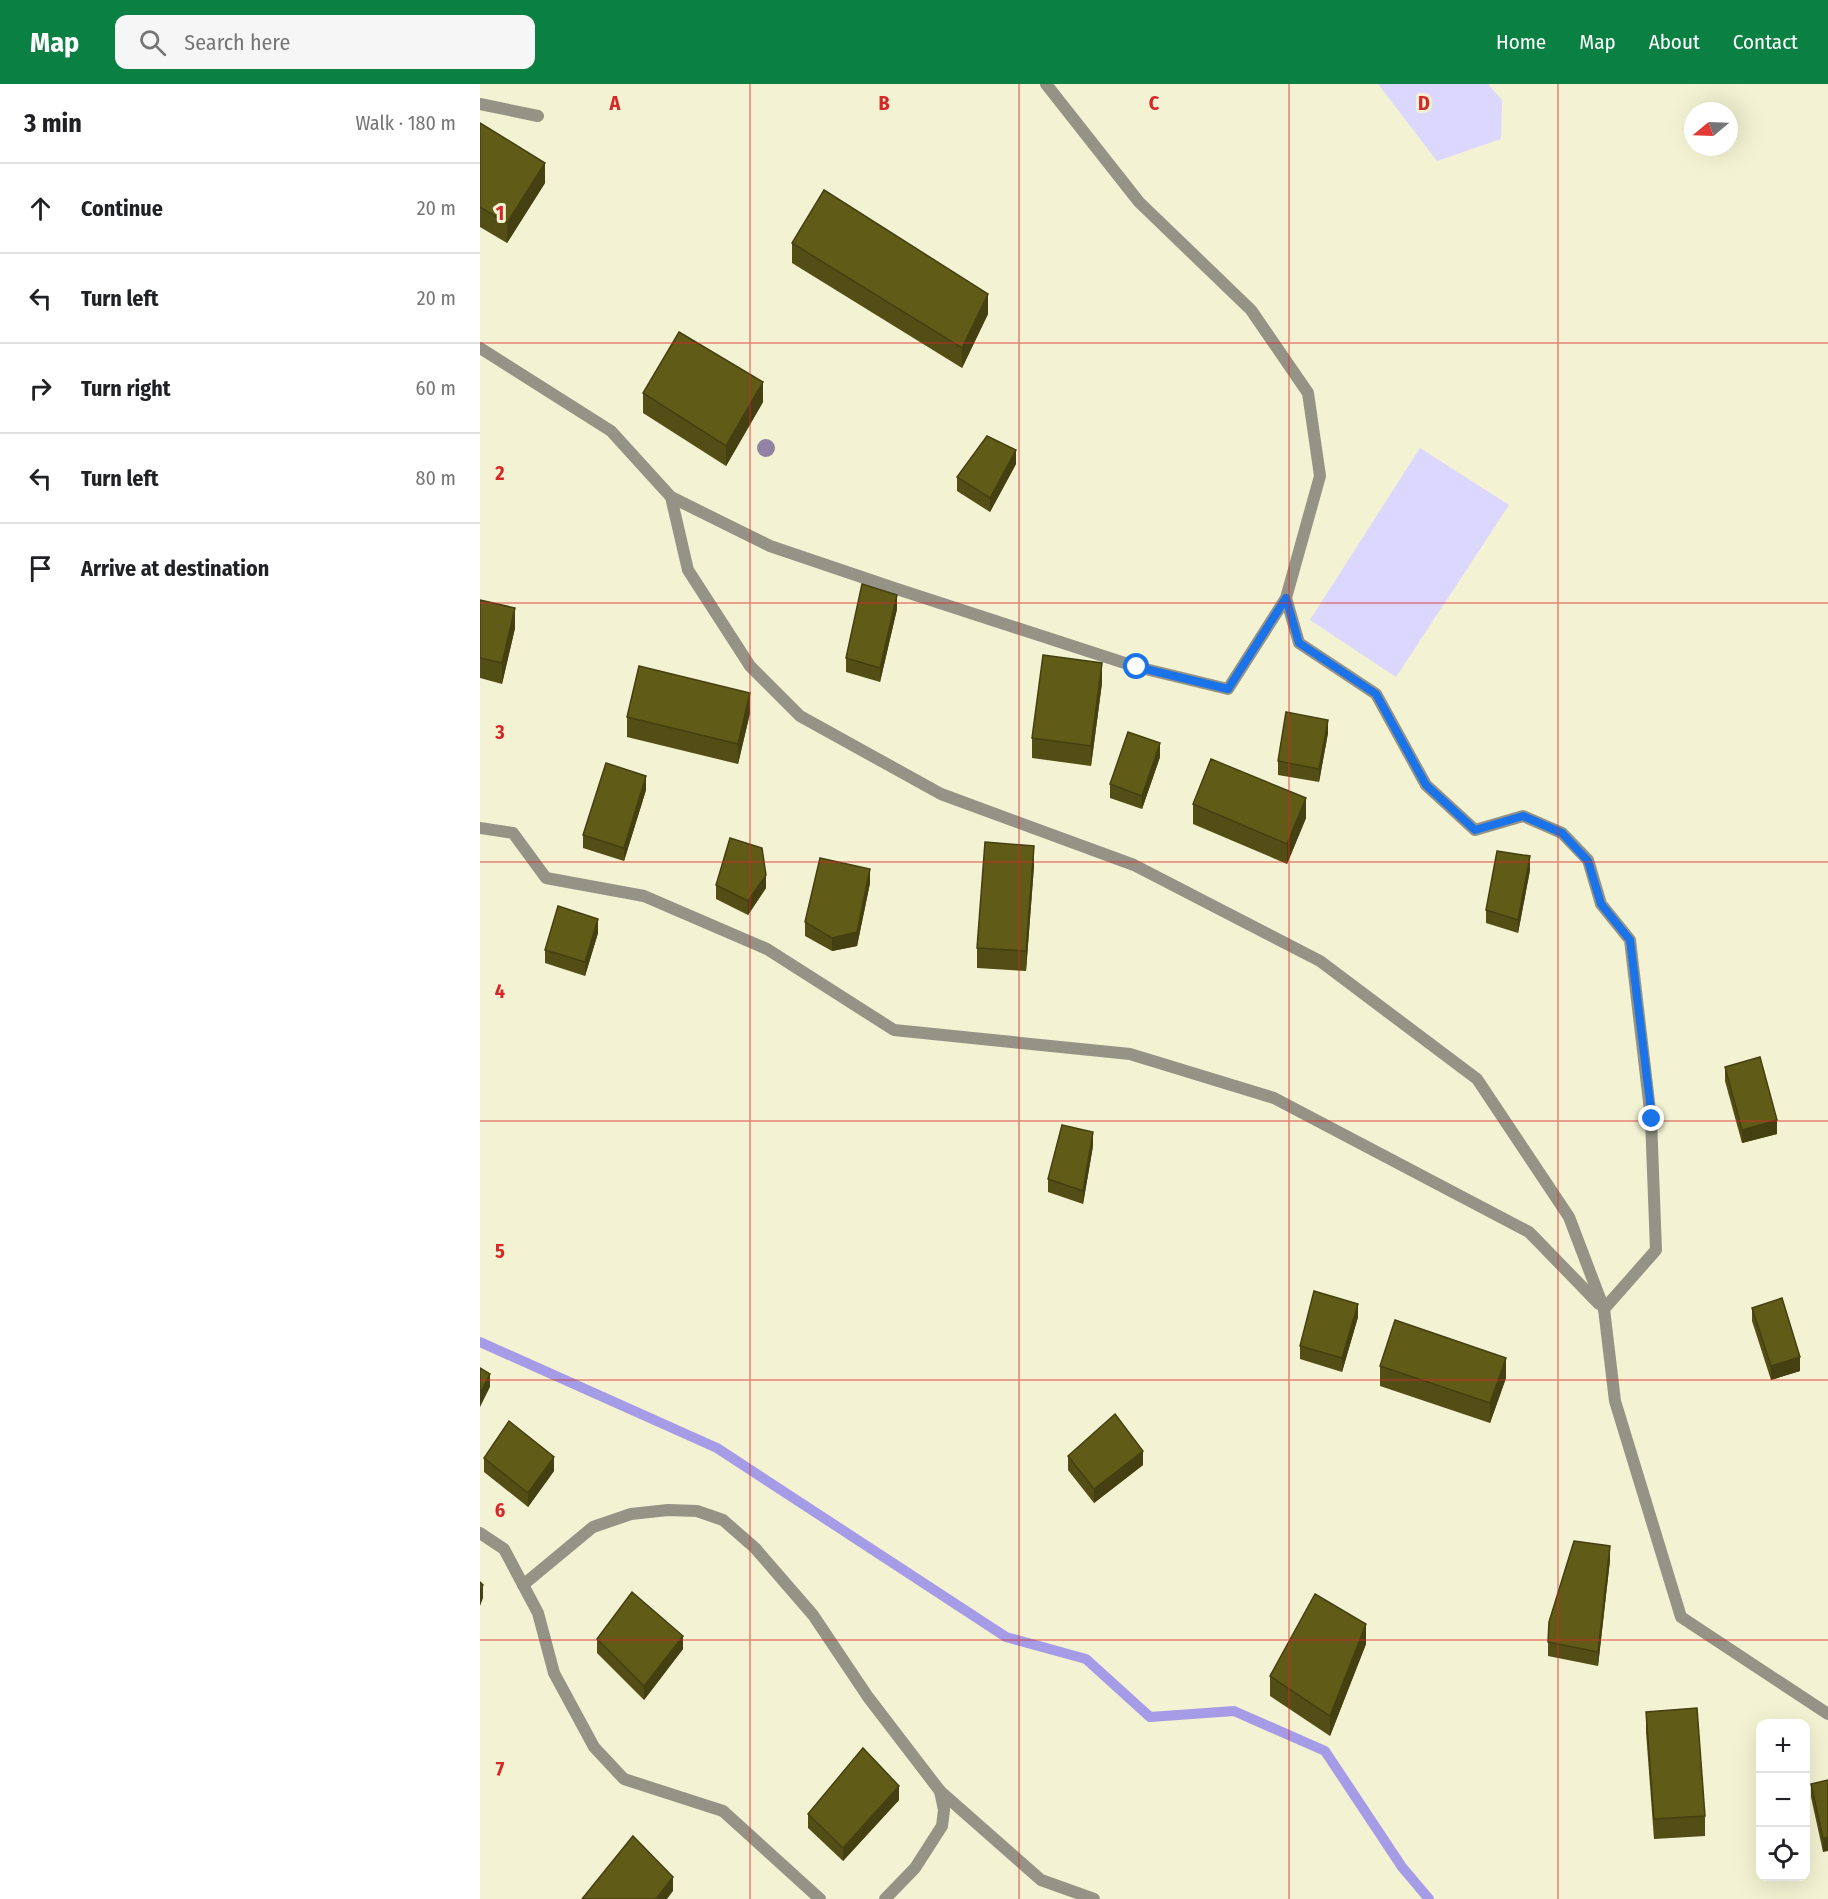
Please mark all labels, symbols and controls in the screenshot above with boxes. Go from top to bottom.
search box [115,15,535,69]
text: Map [30,26,79,59]
icon: search [136,26,169,59]
text: Search here [184,29,290,56]
text: Home [1496,29,1546,55]
text: Map [1579,29,1616,55]
text: About [1649,29,1700,55]
text: Contact [1733,29,1798,55]
text: A [609,91,622,115]
text: B [878,91,890,115]
text: C [1149,91,1160,115]
text: D [1418,91,1430,115]
north arrow [1684,102,1738,156]
text: 3 min [24,108,82,139]
text: Walk · 180 m [355,111,456,135]
icon: ahead [24,192,57,225]
text: Continue [81,195,163,222]
text: 20 m [417,196,456,220]
text: 1 [496,201,504,225]
icon: left [24,282,57,315]
text: Turn left [81,285,159,312]
text: 20 m [417,286,456,310]
icon: right [24,372,57,405]
text: Turn right [81,375,170,402]
text: 60 m [416,376,456,400]
text: 2 [494,461,505,485]
icon: left [24,462,57,495]
text: Turn left [81,465,159,492]
text: 80 m [416,466,456,490]
icon: arrive [24,552,57,585]
text: Arrive at destination [81,555,269,582]
route start [1123,653,1149,679]
text: 3 [494,720,505,744]
text: 4 [495,979,505,1003]
route end [1638,1105,1664,1131]
text: 5 [495,1239,505,1263]
text: 6 [495,1498,505,1522]
map controls [1756,1719,1810,1881]
button: + [1756,1719,1810,1773]
text: 7 [496,1757,505,1781]
button: − [1756,1773,1810,1827]
button: locate [1756,1827,1810,1881]

